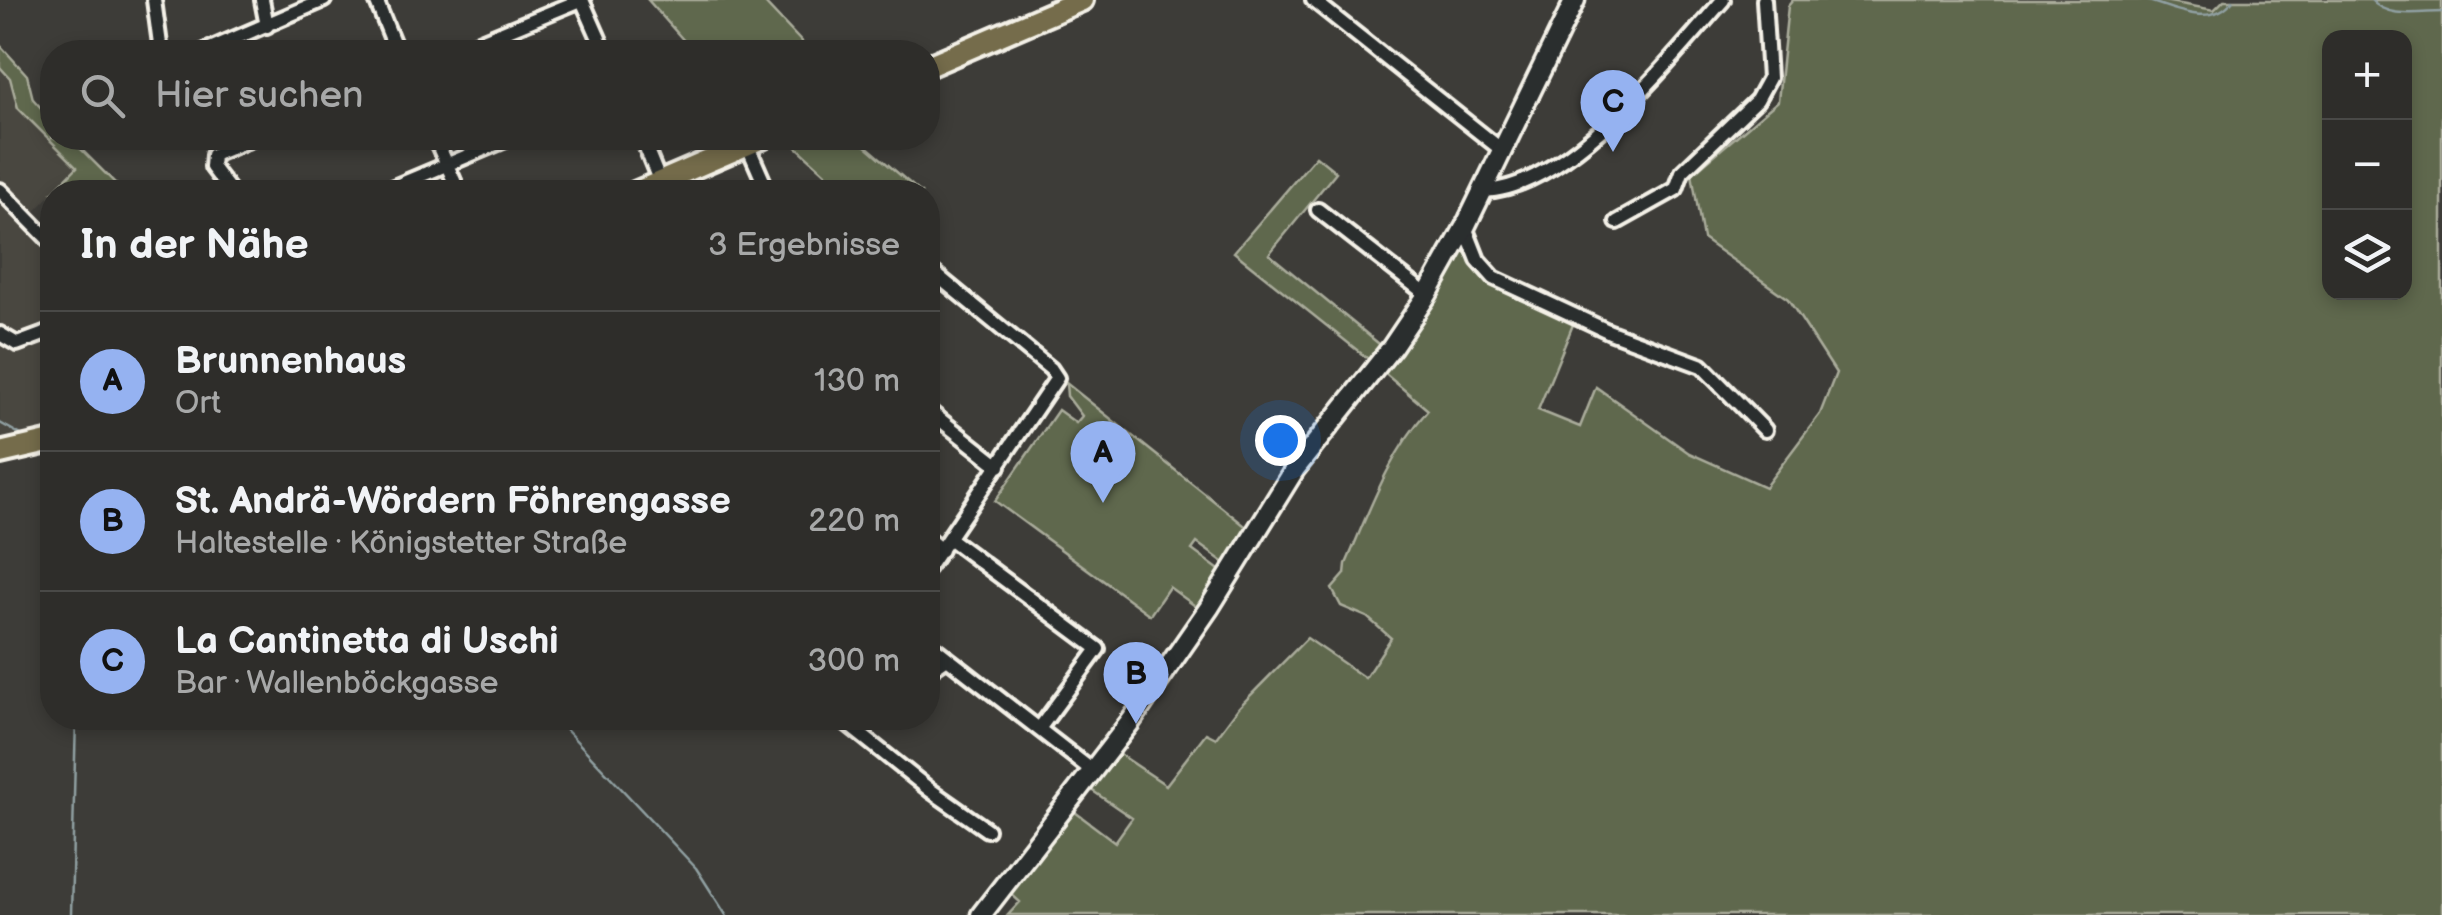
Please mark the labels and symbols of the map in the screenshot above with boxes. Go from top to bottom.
pin: C [1580,70,1646,152]
your location [1255,415,1306,466]
pin: A [1070,420,1136,503]
pin: B [1104,642,1168,724]

